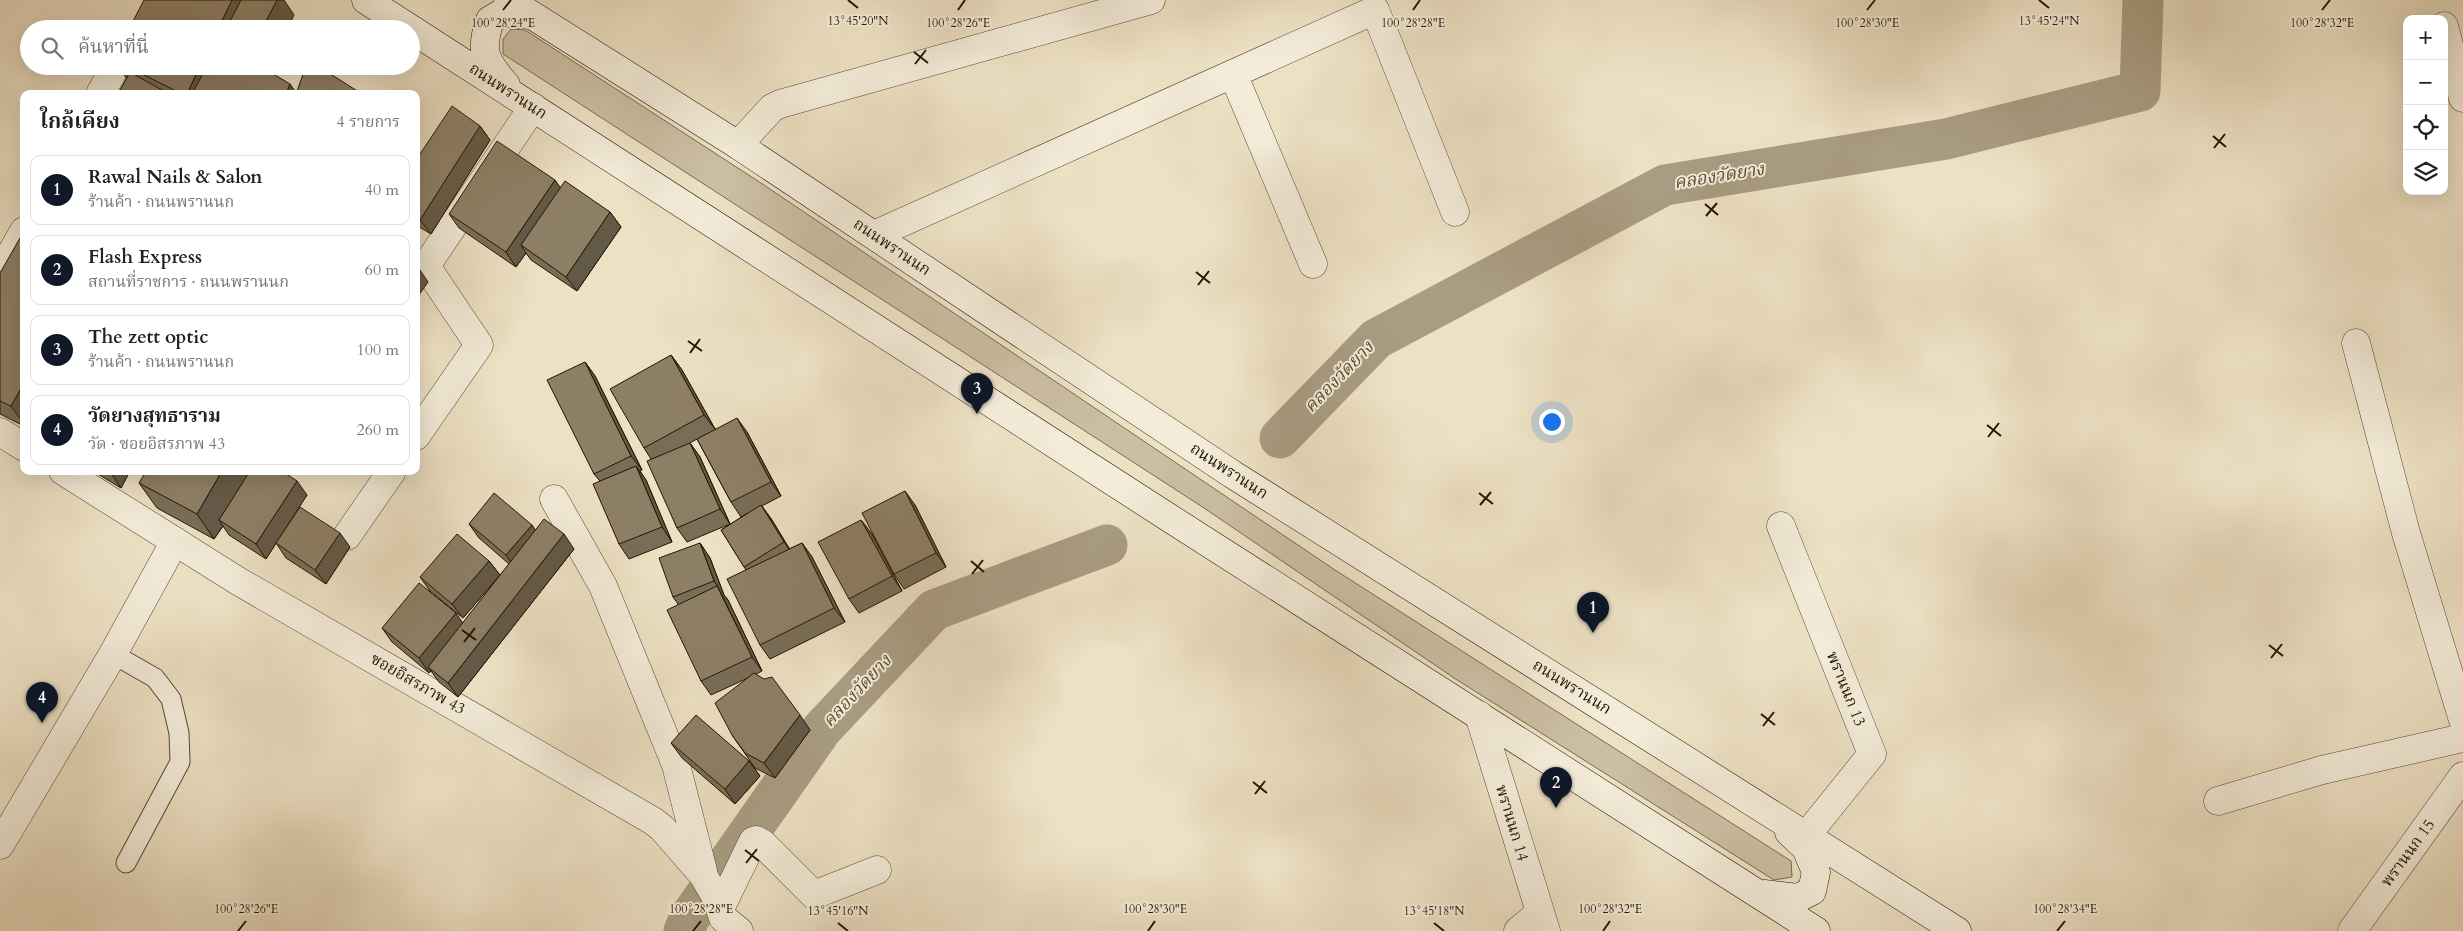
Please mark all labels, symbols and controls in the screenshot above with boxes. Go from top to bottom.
text: 13°45'20"N [828,13,889,29]
text: 13°45'24"N [2019,13,2080,29]
text: 100°28'24"E [471,15,535,31]
text: 100°28'26"E [926,15,990,31]
text: 100°28'28"E [1381,15,1445,31]
text: 100°28'30"E [1835,15,1899,31]
text: 100°28'32"E [2290,15,2354,31]
map controls [2403,15,2448,195]
button: + [2403,15,2448,60]
search box [20,20,420,75]
icon: search [38,34,66,62]
text: ค้นหาที่นี่ [78,34,149,60]
street label: ถนนพรานนก [465,57,551,125]
button: − [2403,60,2448,105]
button: locate [2403,105,2448,150]
text: ใกล้เคียง [40,107,120,136]
text: 4 รายการ [337,111,400,133]
button: layers [2403,150,2448,195]
water label: คลองวัดยาง [1672,156,1767,195]
text: Rawal Nails & Salon [88,164,262,190]
text: 1 [53,179,61,201]
text: 40 m [365,179,399,201]
text: ร้านค้า · ถนนพรานนก [88,191,234,213]
street label: ถนนพรานนก [849,213,935,281]
text: Flash Express [88,244,202,270]
text: 2 [53,259,61,281]
text: 60 m [365,259,399,281]
text: สถานที่ราชการ · ถนนพรานนก [88,271,289,293]
text: The zett optic [88,324,208,350]
water label: คลองวัดยาง [1298,335,1380,418]
text: 3 [53,339,61,361]
text: 100 m [357,339,399,361]
text: ร้านค้า · ถนนพรานนก [88,351,234,373]
pin: 3 [961,373,993,414]
text: วัดยางสุทธาราม [88,403,221,429]
your location [1539,409,1565,435]
text: 4 [53,419,61,441]
text: 260 m [357,419,399,441]
text: วัด · ซอยอิสรภาพ 43 [88,433,225,455]
street label: ถนนพรานนก [1186,437,1272,505]
pin: 1 [1577,592,1609,633]
street label: ซอยอิสรภาพ 43 [367,648,469,720]
water label: คลองวัดยาง [817,648,898,733]
street label: พรานนก 13 [1821,648,1871,730]
street label: ถนนพรานนก [1528,654,1616,720]
pin: 4 [26,682,58,723]
pin: 2 [1540,767,1572,808]
street label: พรานนก 14 [1490,782,1534,864]
street label: พรานนก 15 [2376,815,2440,891]
text: 100°28'26"E [214,901,278,917]
text: 100°28'28"E [669,901,733,917]
text: 100°28'30"E [1123,901,1187,917]
text: 100°28'32"E [1578,901,1642,917]
text: 100°28'34"E [2033,901,2097,917]
text: 13°45'16"N [808,903,869,919]
text: 13°45'18"N [1404,903,1465,919]

